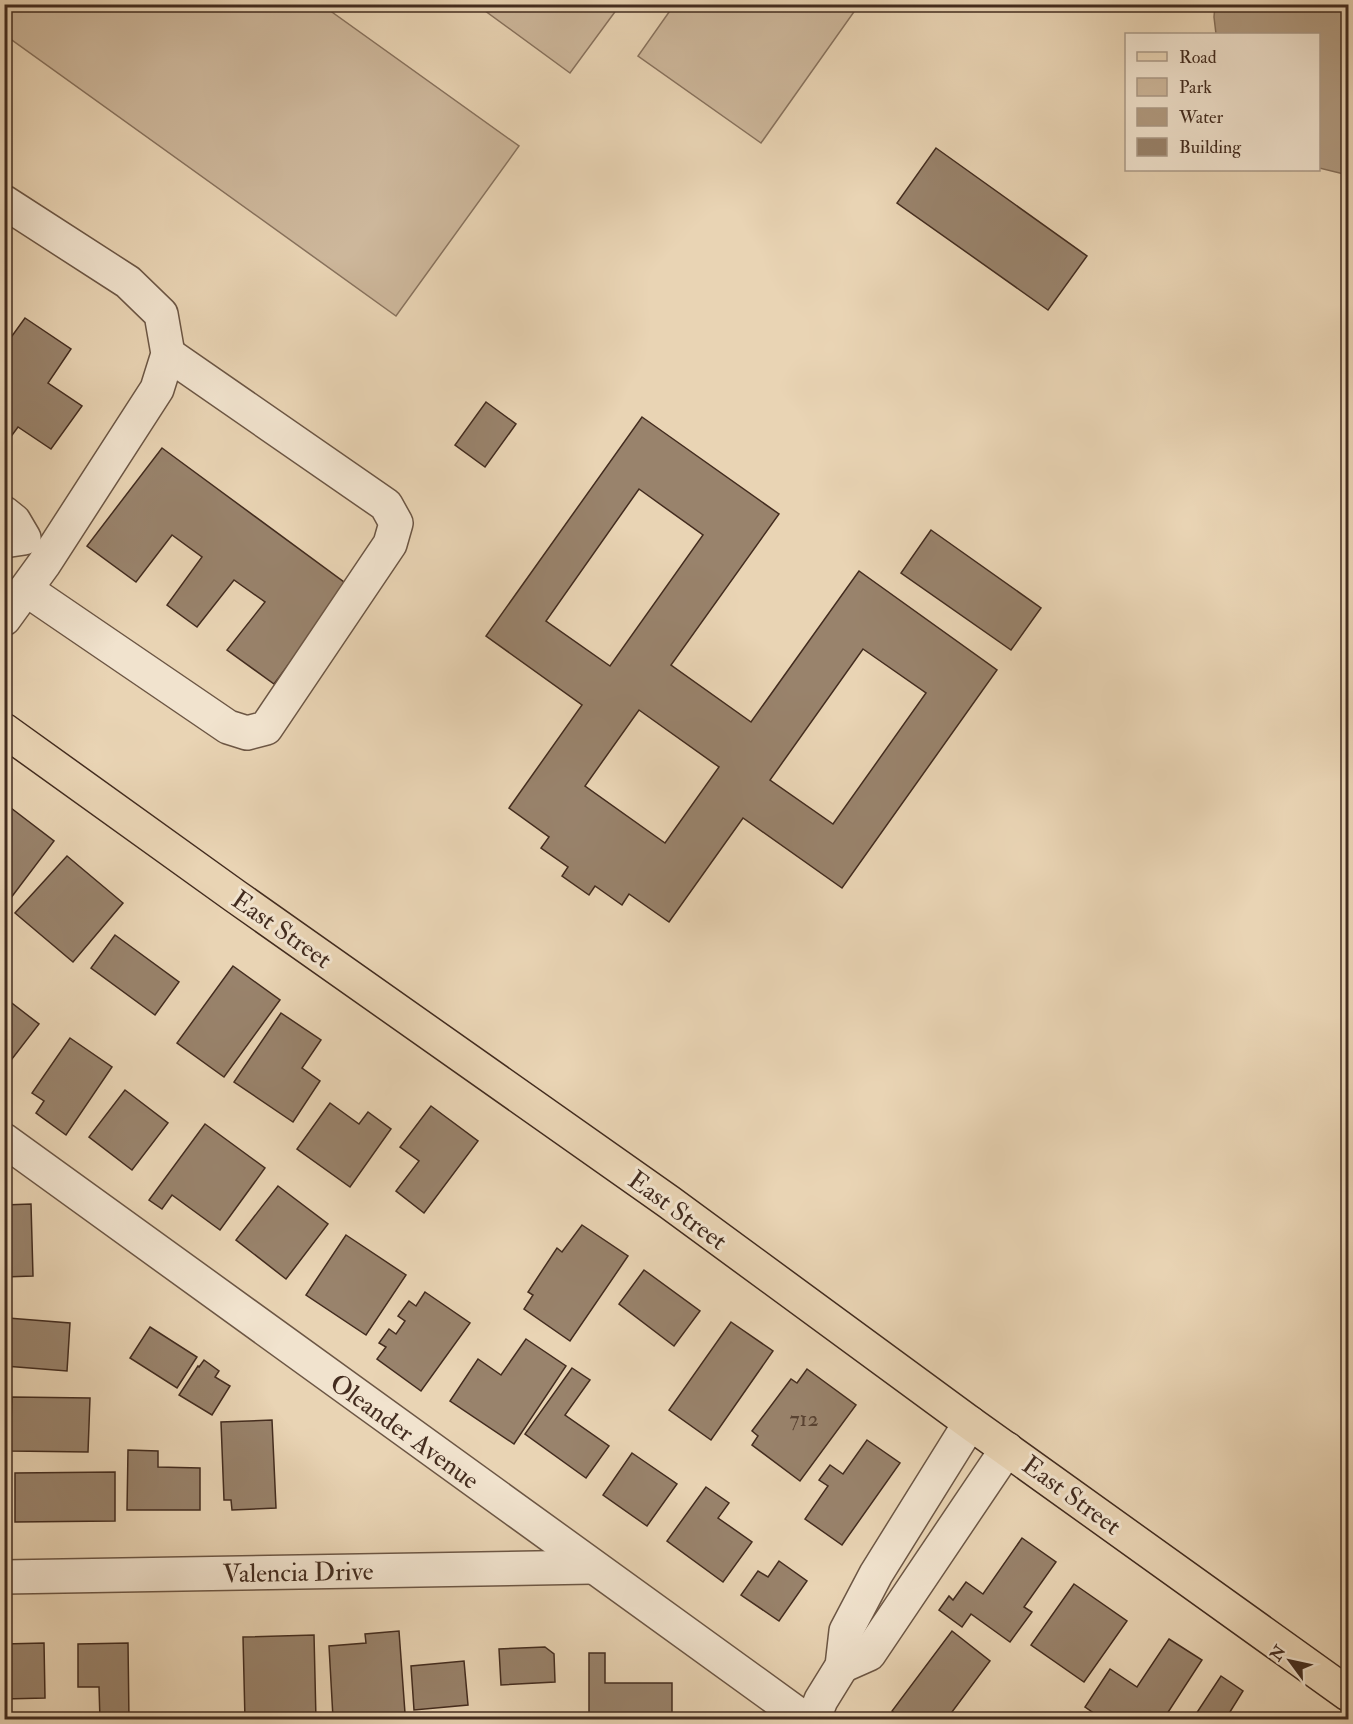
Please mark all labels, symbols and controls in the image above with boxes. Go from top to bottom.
legend [1125,33,1320,171]
text: Road [1179,46,1217,69]
text: Park [1179,76,1212,99]
text: Water [1178,106,1223,129]
text: Building [1179,136,1242,159]
street label: East Street [225,884,338,976]
street label: East Street [622,1164,733,1258]
street label: Oleander Avenue [324,1367,485,1497]
house number: 712 [789,1405,819,1433]
street label: East Street [1016,1449,1127,1543]
street label: Valencia Drive [222,1556,374,1590]
north arrow [1260,1631,1320,1691]
text: N [1265,1641,1291,1666]

